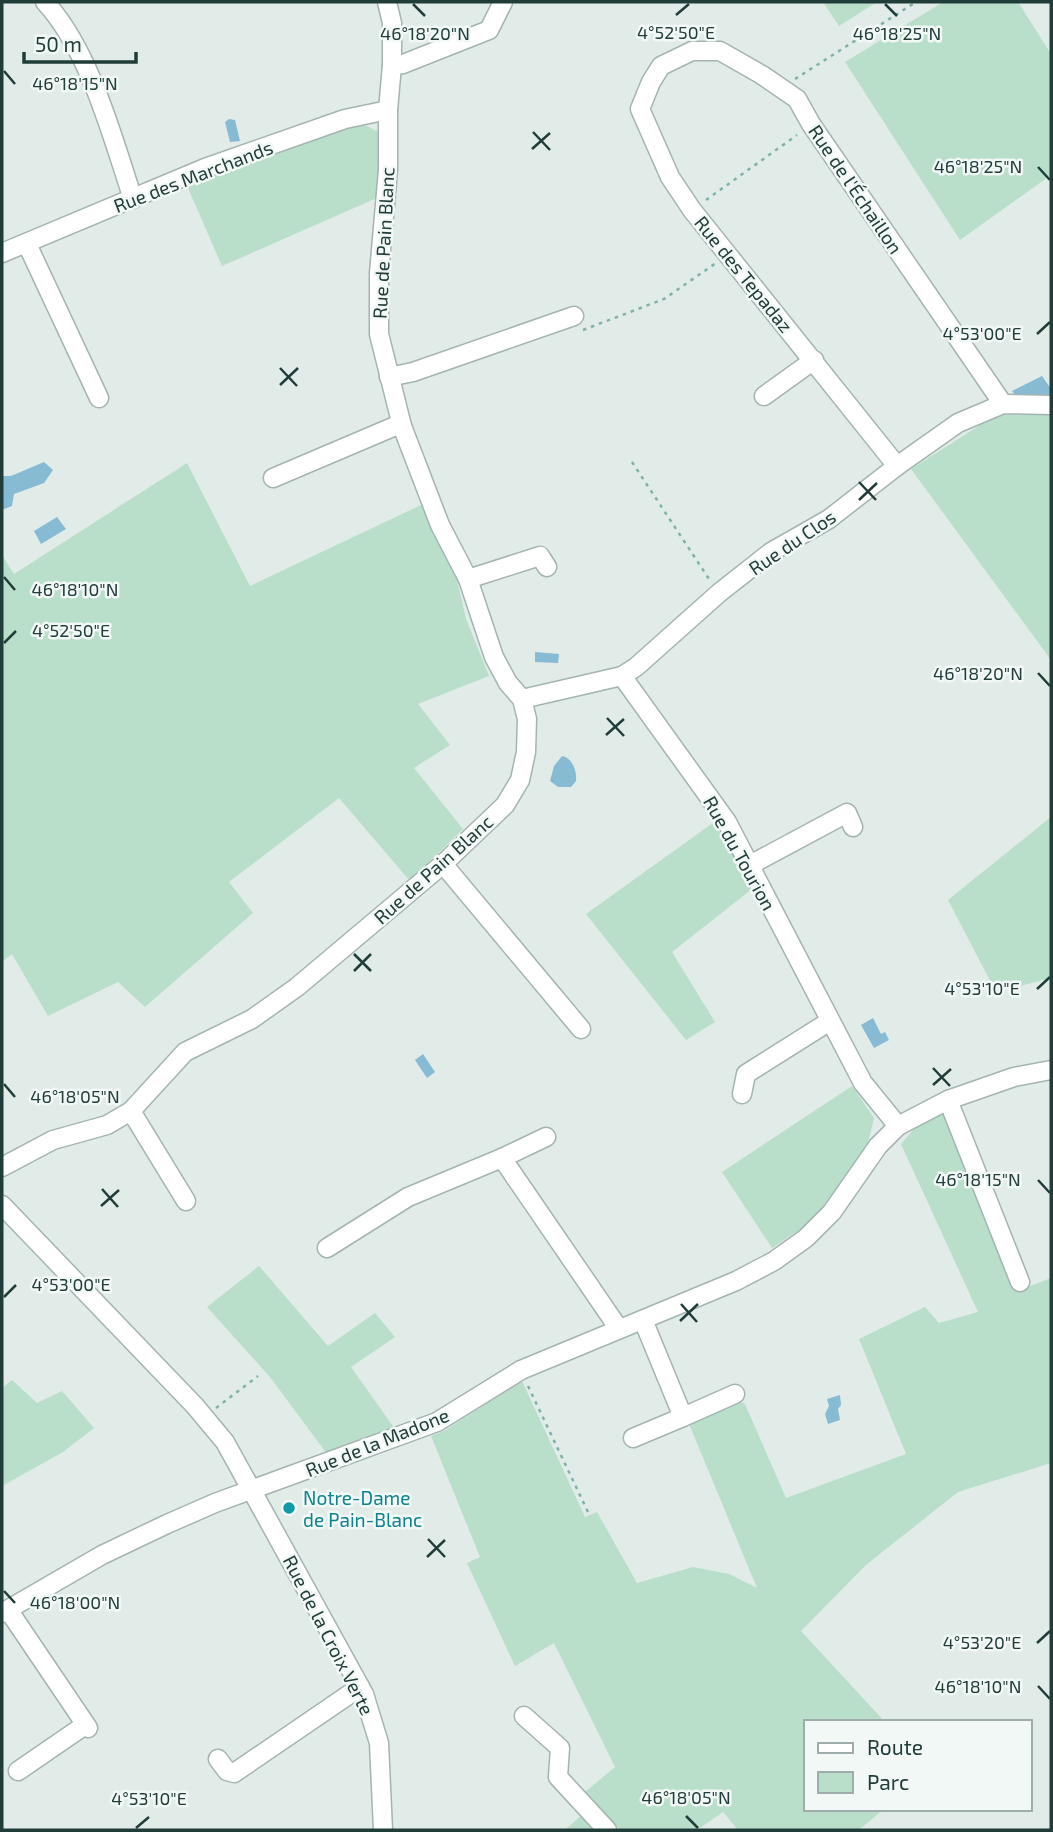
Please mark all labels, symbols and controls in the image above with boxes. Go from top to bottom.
scale bar [24,21,136,65]
text: 4°52'50"E [637,21,715,43]
text: 46°18'20"N [380,22,470,44]
text: 46°18'25"N [853,22,941,44]
text: 50 m [35,31,82,56]
text: 46°18'15"N [32,72,118,94]
street label: Rue de l'Échaillon [804,120,908,258]
street label: Rue des Marchands [110,135,276,217]
text: 46°18'25"N [934,155,1022,177]
street label: Rue de Pain Blanc [368,166,398,320]
street label: Rue des Tepadaz [690,211,798,337]
text: 4°53'00"E [942,322,1022,344]
street label: Rue du Clos [744,505,840,579]
text: 46°18'10"N [32,578,118,600]
text: 4°52'50"E [32,619,110,641]
text: 46°18'20"N [933,662,1023,684]
street label: Rue du Tourion [699,792,781,914]
street label: Rue de Pain Blanc [369,810,497,928]
text: 4°53'10"E [944,977,1020,999]
text: 46°18'05"N [30,1085,120,1107]
text: 46°18'15"N [935,1168,1021,1190]
text: 4°53'00"E [31,1273,111,1295]
street label: Rue de la Madone [302,1403,452,1481]
place label: Notre-Dame de Pain-Blanc [303,1486,422,1531]
marker: Notre-Dame de Pain-Blanc [281,1500,297,1516]
street label: Rue de la Croix Verte [279,1551,379,1719]
text: 46°18'00"N [30,1591,120,1613]
text: 4°53'20"E [943,1631,1021,1653]
text: 46°18'10"N [935,1675,1021,1697]
legend [804,1720,1032,1811]
text: Route [867,1734,923,1759]
text: Parc [867,1769,909,1794]
text: 46°18'05"N [641,1786,731,1808]
text: 4°53'10"E [111,1787,187,1809]

